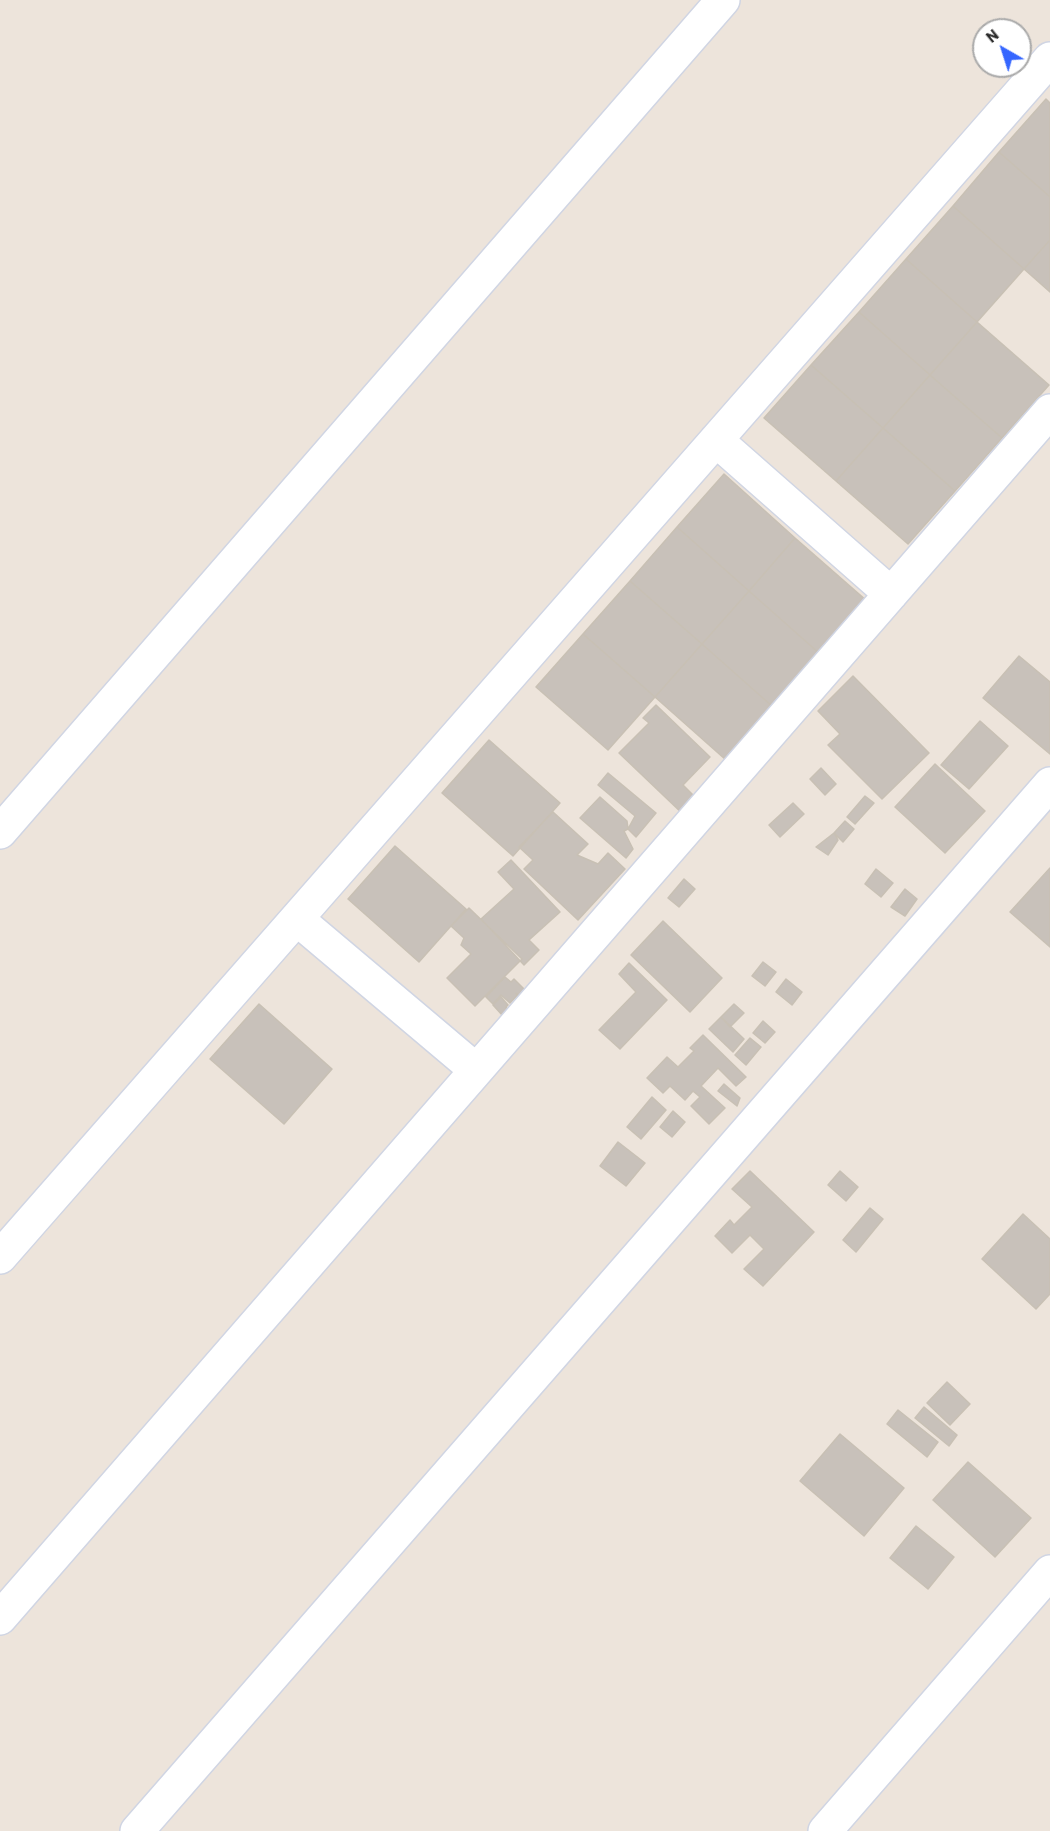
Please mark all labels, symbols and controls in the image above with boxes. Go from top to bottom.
north arrow [972,18,1032,78]
text: N [981,24,1002,46]

